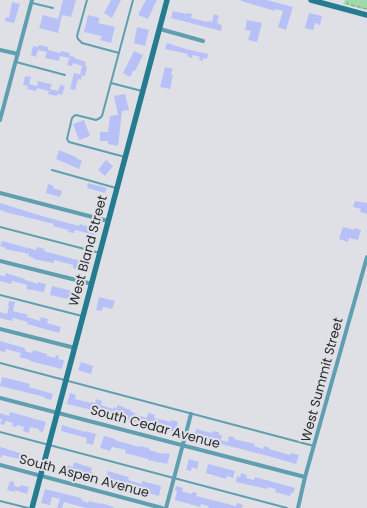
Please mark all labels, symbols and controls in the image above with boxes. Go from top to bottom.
street label: West Bland Street [67,194,111,308]
street label: West Summit Street [299,316,347,444]
street label: South Cedar Avenue [88,403,222,453]
street label: South Aspen Avenue [17,452,151,502]

